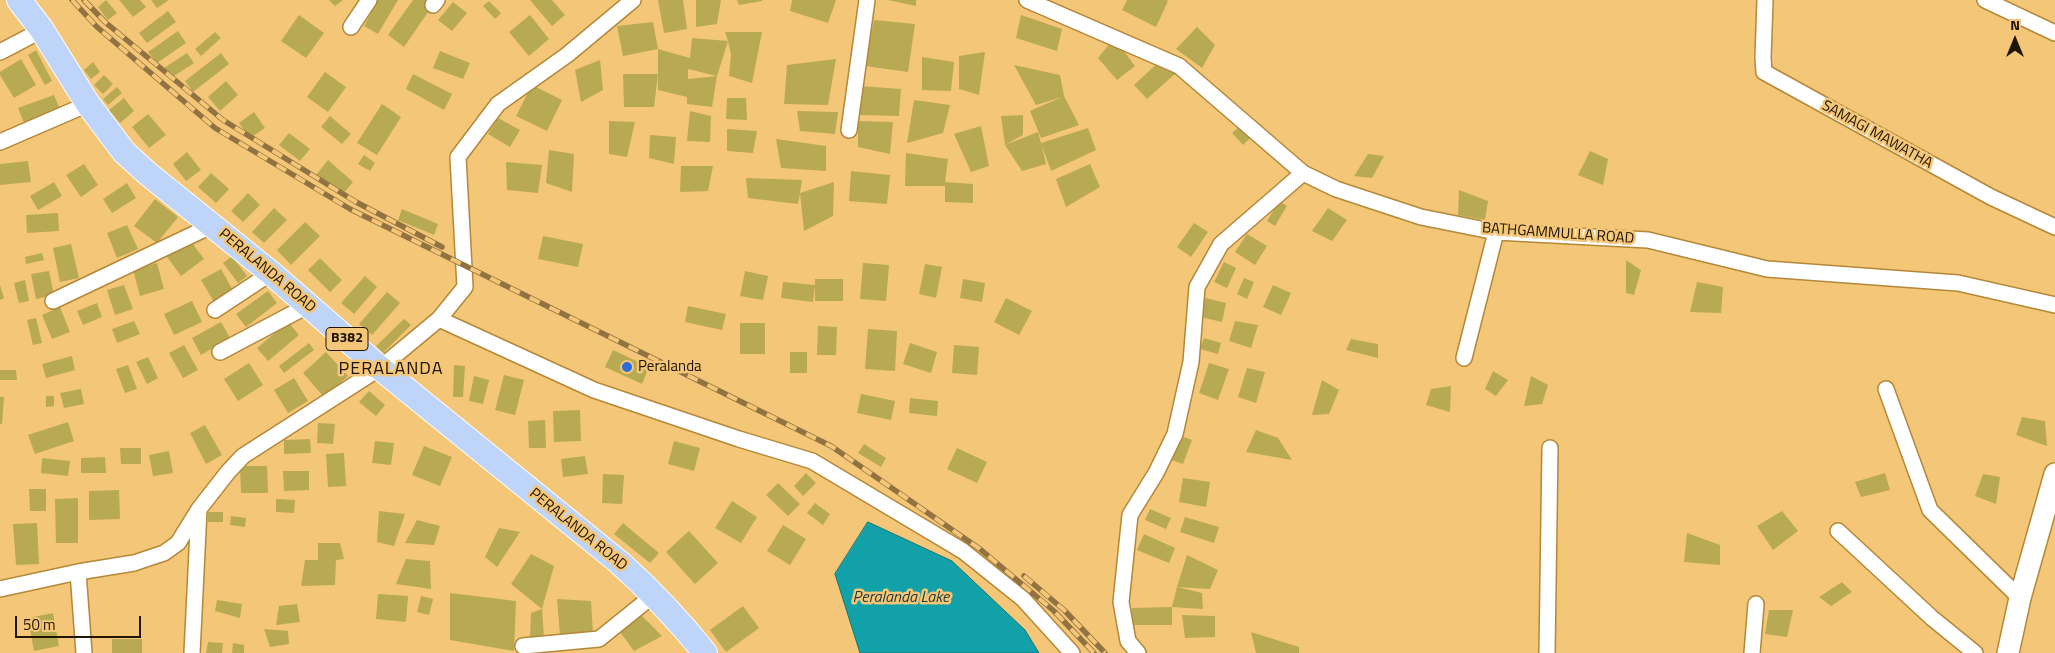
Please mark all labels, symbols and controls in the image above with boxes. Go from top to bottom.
text: N [2010,14,2020,35]
north arrow [1990,15,2040,65]
street label: SAMAGI MAWATHA [1818,97,1936,173]
street label: BATHGAMMULLA ROAD [1481,220,1635,248]
street label: PERALANDA ROAD [215,225,319,317]
road number: B382 [326,328,368,350]
place label: Peralanda [638,358,702,376]
district label: PERALANDA [337,359,445,381]
marker: Peralanda [620,360,634,374]
street label: PERALANDA ROAD [525,485,631,575]
water label: Peralanda Lake [853,588,949,608]
scale bar [18,606,144,638]
text: 50 m [23,613,56,636]

